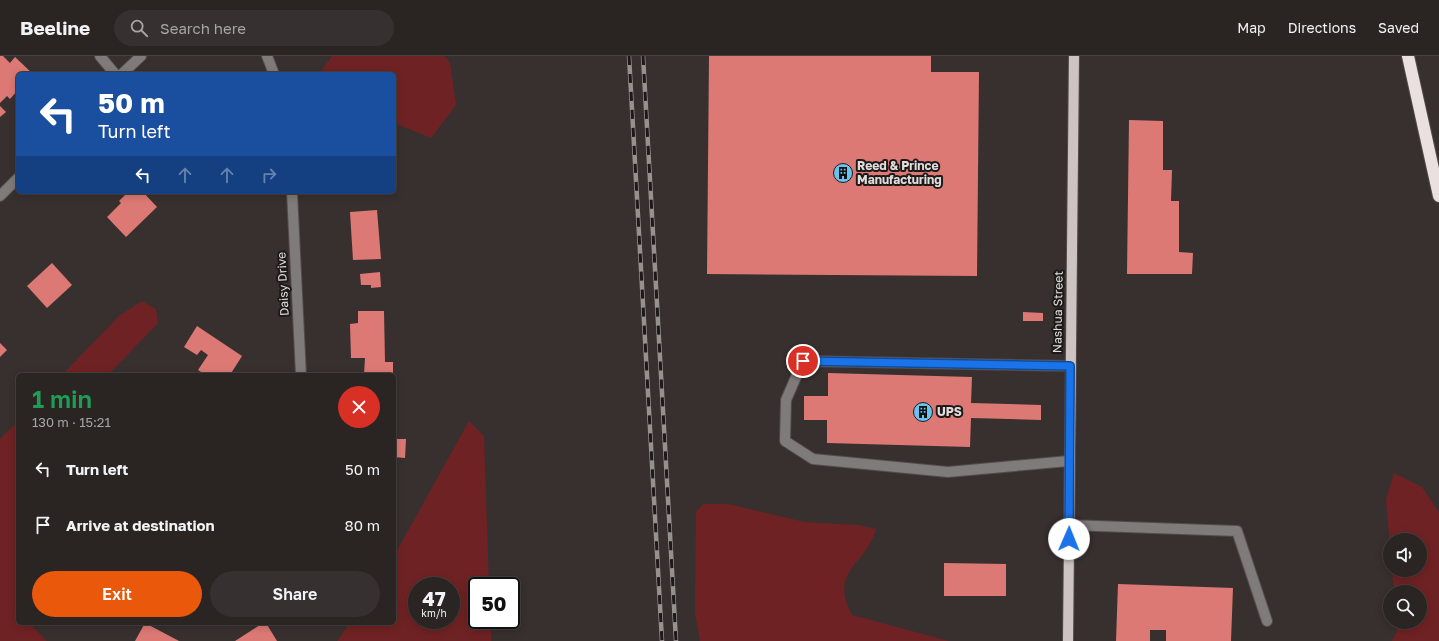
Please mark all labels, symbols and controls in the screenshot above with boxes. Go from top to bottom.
search box [114,10,394,46]
text: Beeline [20,16,90,39]
icon: search [128,17,150,39]
text: Search here [160,19,246,37]
text: Map [1237,19,1266,36]
text: Directions [1288,19,1356,36]
text: Saved [1378,19,1419,36]
text: 50 m [98,86,165,119]
icon: left [32,88,84,140]
text: Turn left [98,120,171,142]
place label: Reed & Prince Manufacturing [857,158,942,187]
building icon: Reed & Prince Manufacturing [832,162,854,184]
icon: left [132,164,154,186]
icon: ahead [174,164,196,186]
icon: ahead [216,164,238,186]
icon: right [258,164,280,186]
street label: Daisy Drive [273,252,292,316]
street label: Nashua Street [1049,271,1066,353]
pin [786,344,820,378]
icon: arrive [792,350,814,372]
text: 1 min [32,384,92,413]
button: close [338,386,380,428]
building icon: UPS [912,401,934,423]
place label: UPS [937,404,962,419]
text: 130 m · 15:21 [32,414,111,430]
icon: left [32,458,54,480]
text: Turn left [66,460,128,478]
text: 50 m [345,460,380,478]
icon: arrive [32,514,54,536]
text: Arrive at destination [66,516,215,534]
text: 80 m [345,516,380,534]
position arrow [1048,518,1090,560]
map controls [1383,533,1427,629]
button: sound [1383,533,1427,577]
button: Exit [32,571,202,617]
button: Share [210,571,380,617]
speed limit sign: 50 [468,577,520,629]
button: search [1383,585,1427,629]
text: 47 [422,586,446,610]
text: km/h [421,607,447,619]

